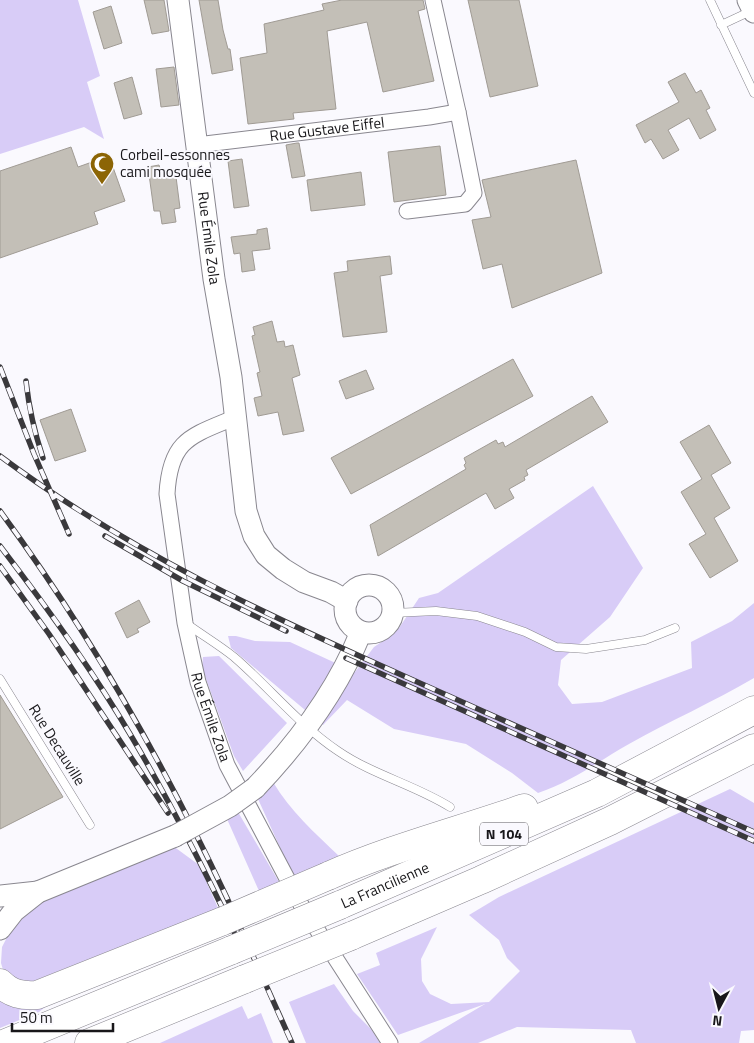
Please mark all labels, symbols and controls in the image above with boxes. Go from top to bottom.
street label: Rue Gustave Eiffel [268,110,386,147]
place label: Corbeil-essonnes cami mosquée [120,143,230,183]
mosque icon: Corbeil-essonnes cami mosquée [89,151,115,185]
street label: Rue Émile Zola [192,190,227,287]
street label: Rue Émile Zola [185,670,237,765]
street label: Rue Decauville [23,699,92,790]
road number: N 104 [480,822,528,846]
street label: La Francilienne [337,856,433,914]
north arrow [694,983,744,1033]
scale bar [12,1000,114,1032]
text: 50 m [20,1006,53,1029]
text: N [711,1010,723,1032]

